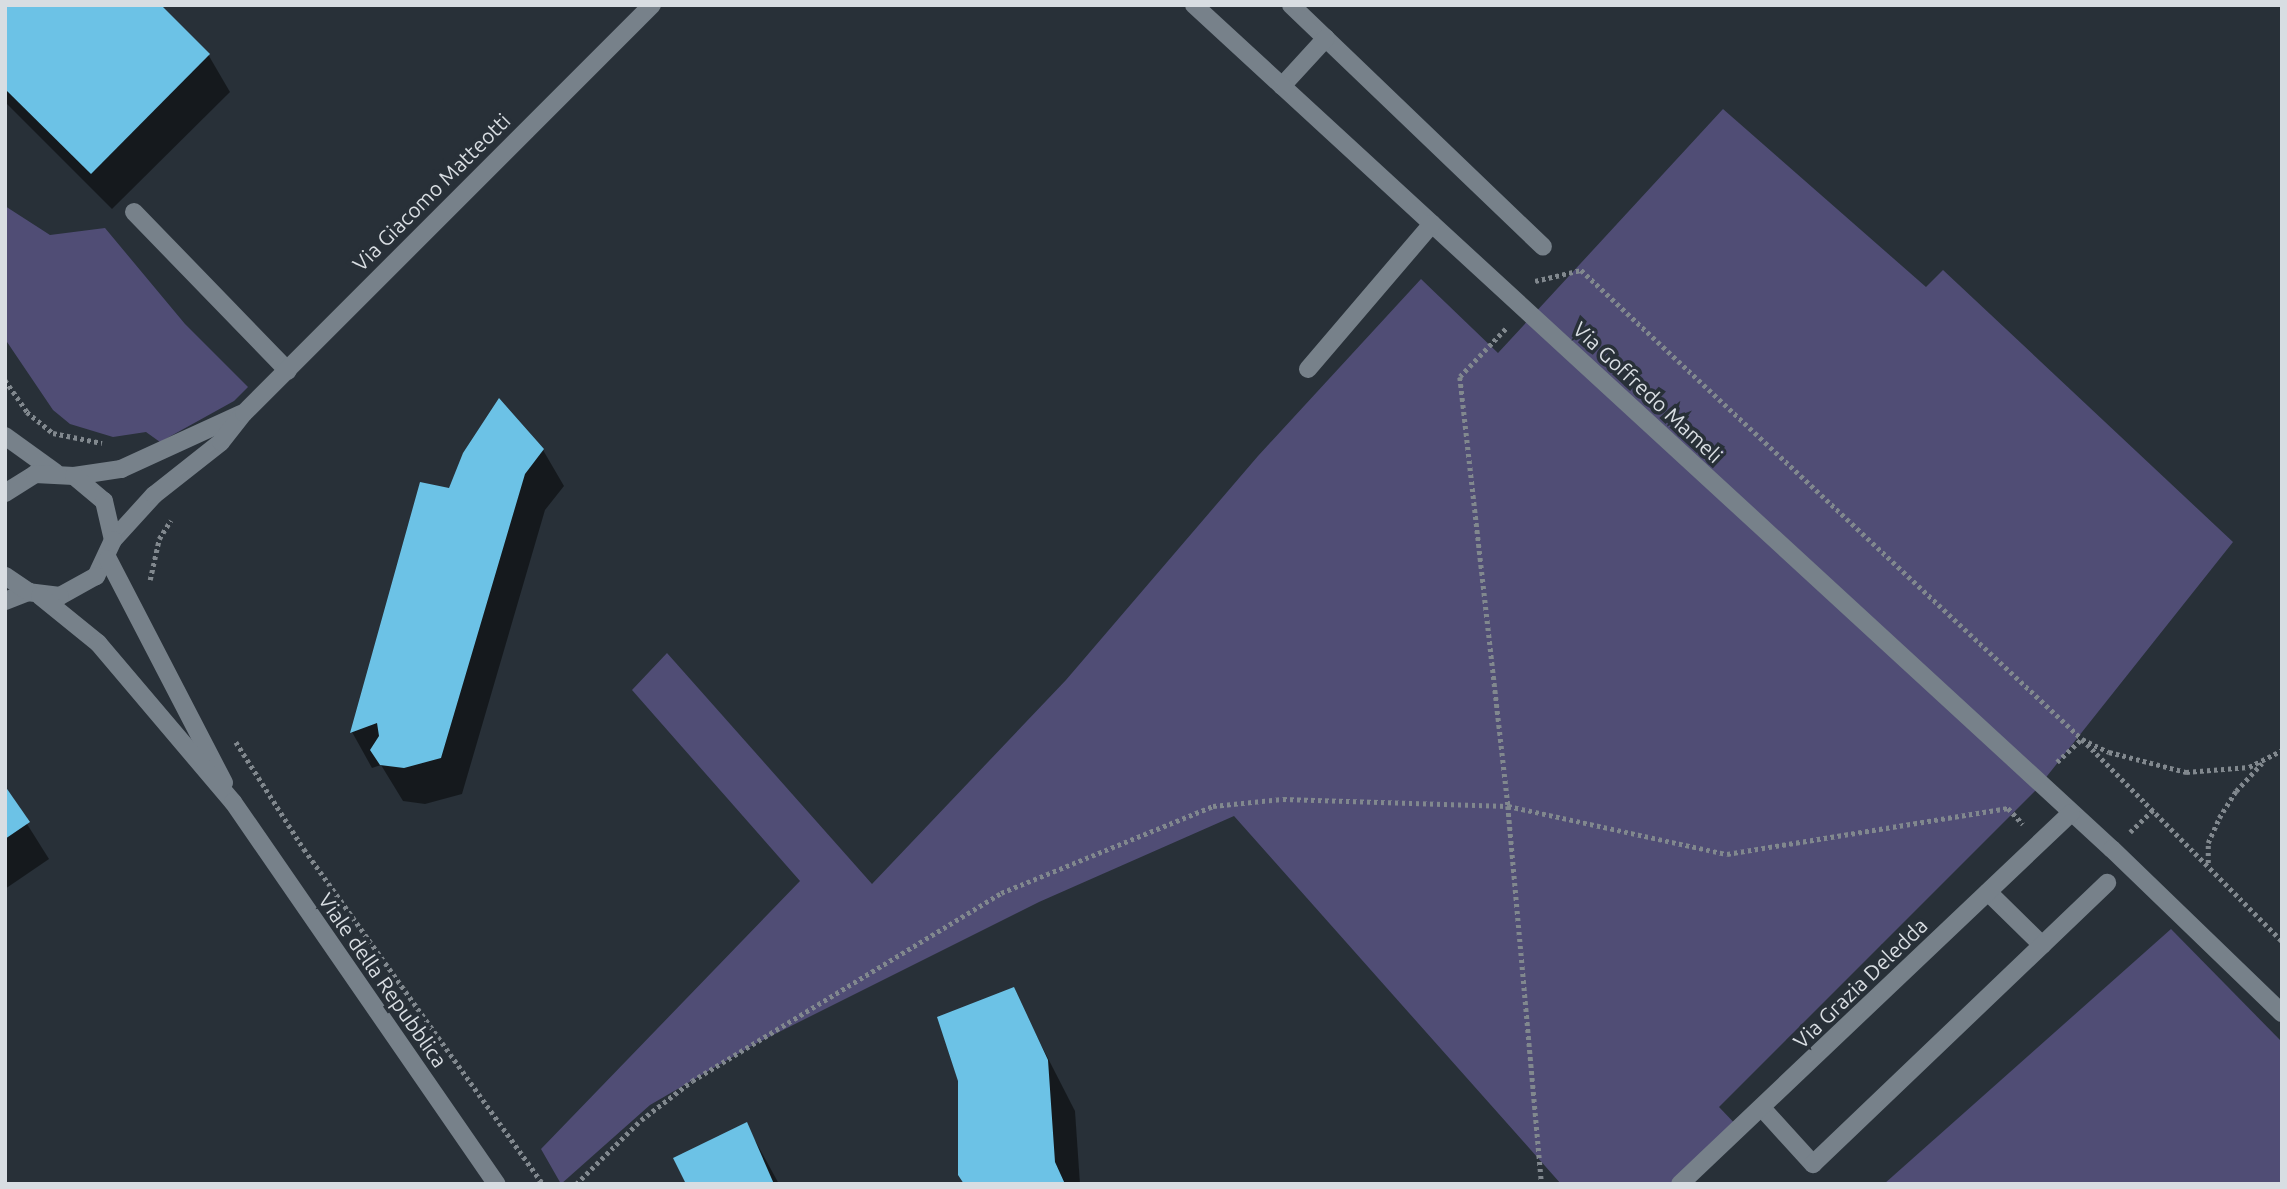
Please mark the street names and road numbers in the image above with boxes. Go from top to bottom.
street label: Via Giacomo Matteotti [347,108,515,276]
street label: Via Goffredo Mameli [1568,316,1728,468]
street label: Viale della Repubblica [313,888,453,1072]
street label: Via Grazia Deledda [1788,913,1932,1053]

